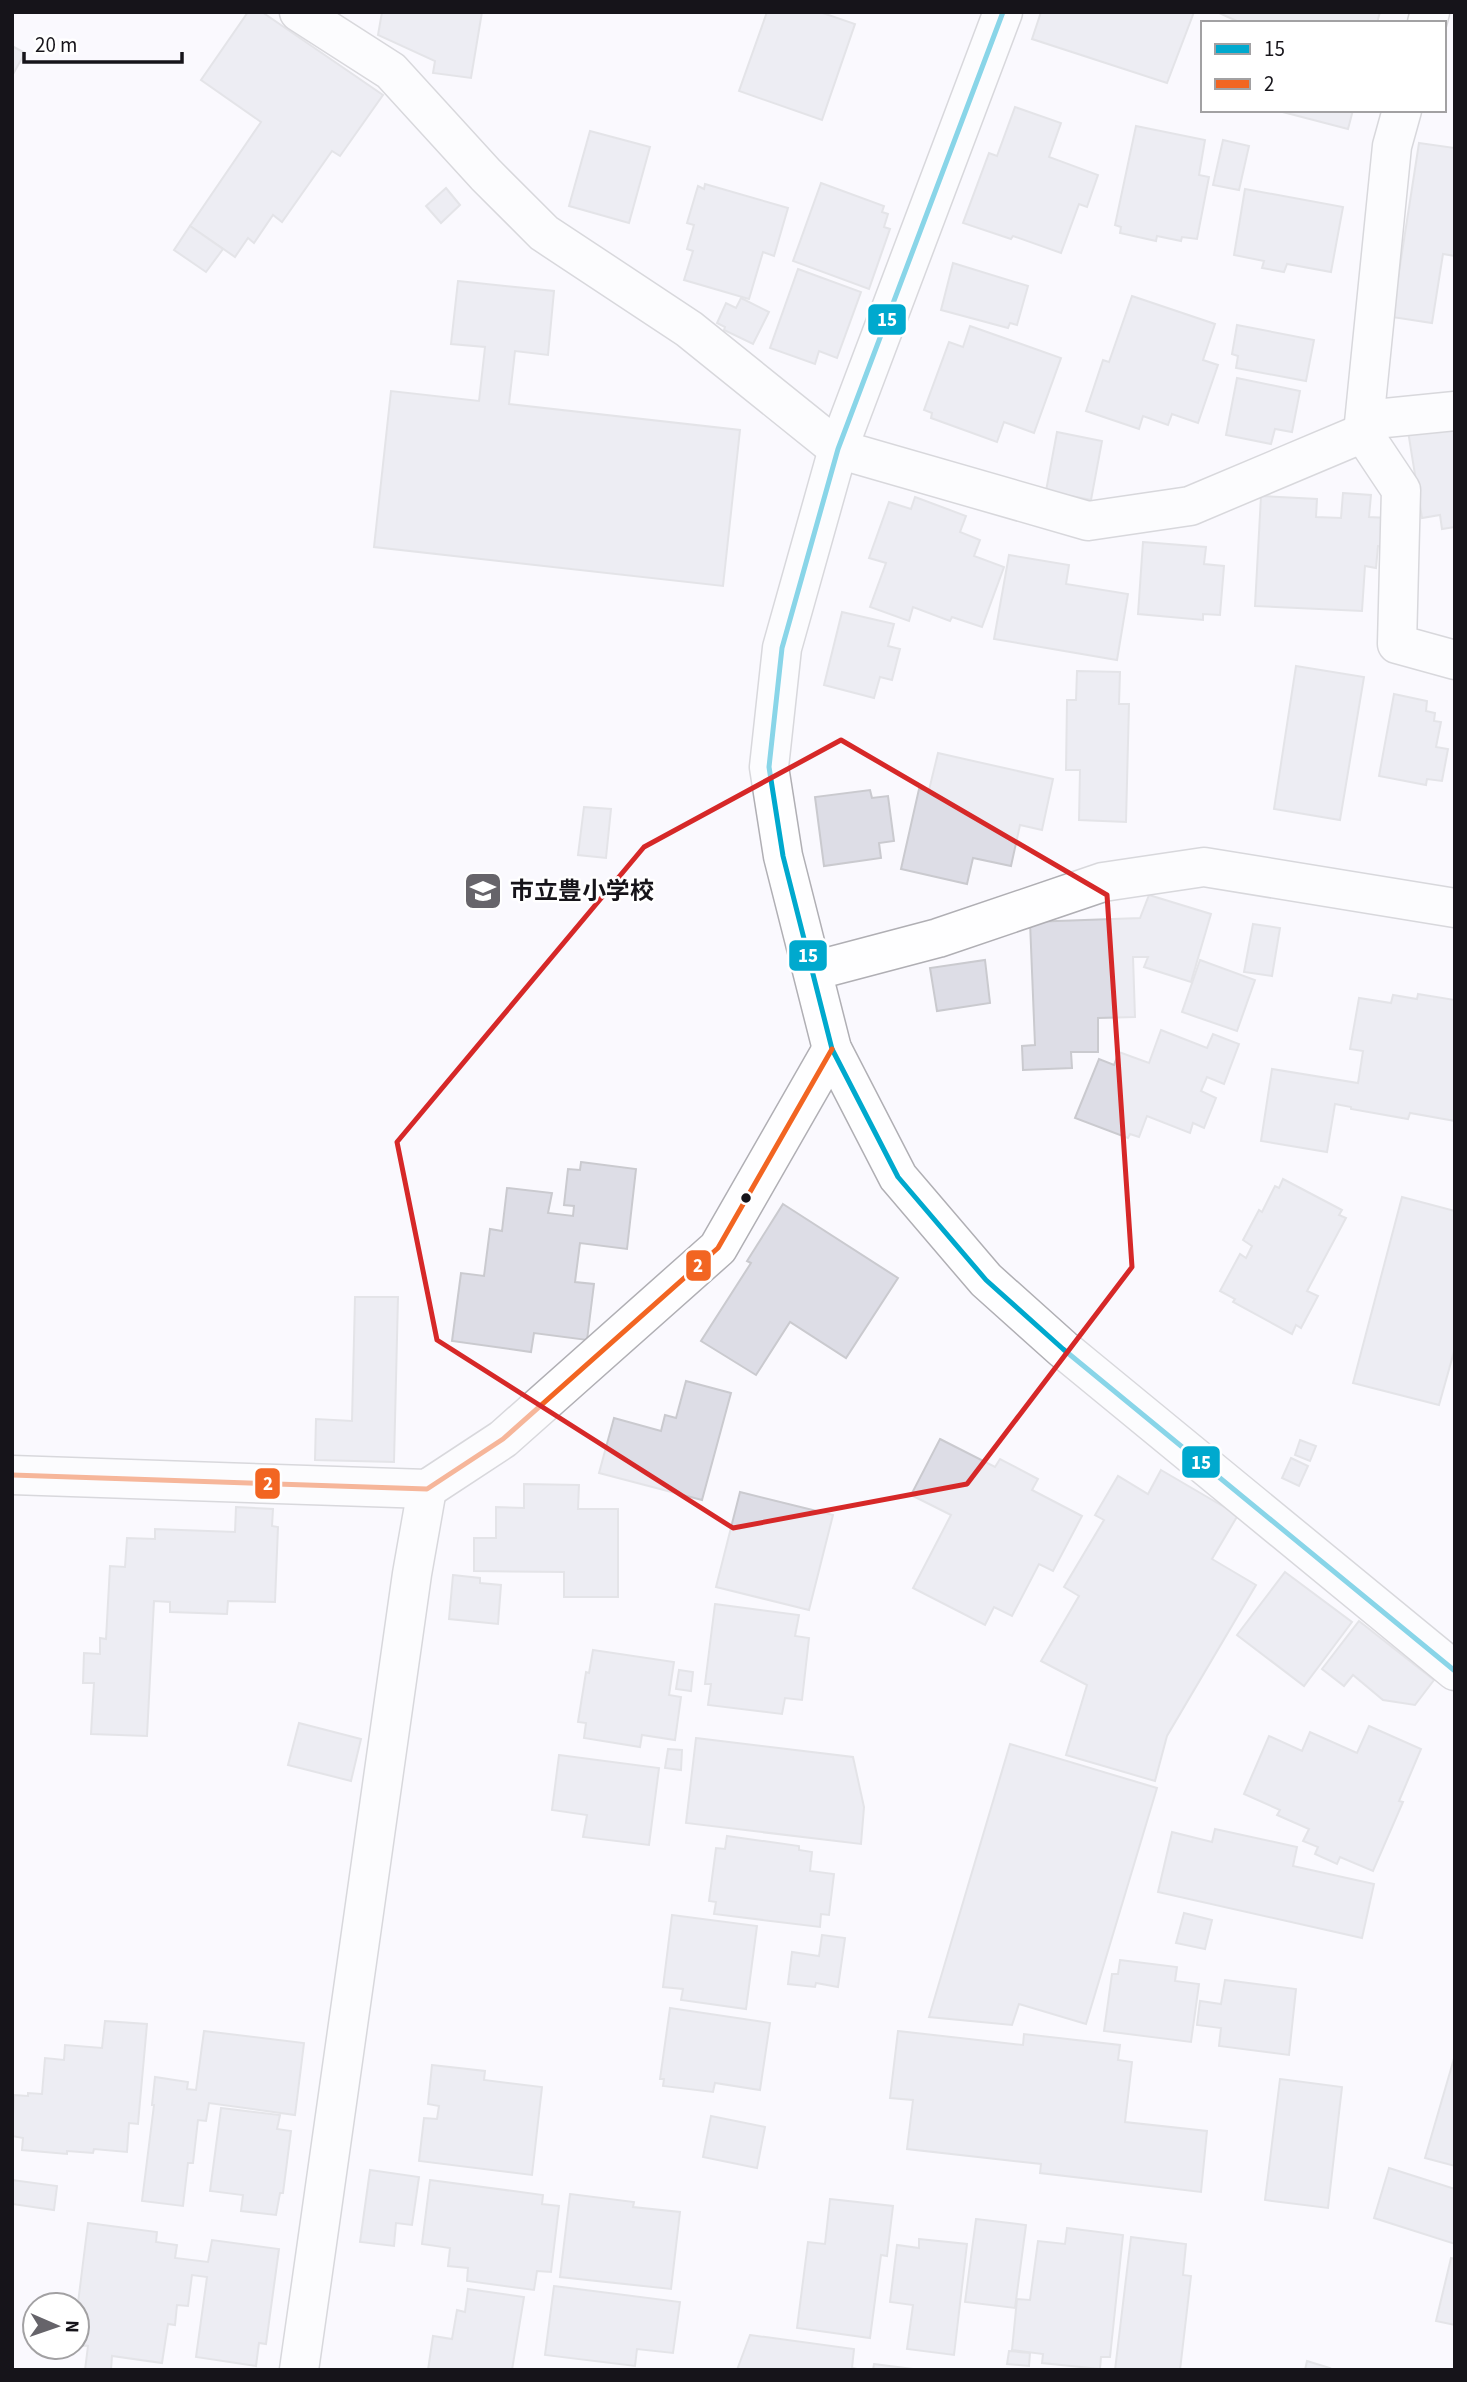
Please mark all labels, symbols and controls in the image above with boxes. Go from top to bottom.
scale bar [24,21,182,65]
legend [1201,21,1446,112]
text: 20 m [35,30,77,60]
text: 15 [1264,34,1285,64]
text: 2 [1264,69,1274,99]
line badge: 15 [867,303,907,336]
text: 15 [877,307,897,334]
school or university icon: 市立豊小学校 [462,870,504,912]
place label: 市立豊小学校 [510,874,654,909]
line badge: 15 [788,939,828,972]
text: 15 [798,943,818,970]
unlabelled marker [739,1191,753,1205]
line badge: 2 [685,1249,712,1282]
text: 2 [693,1253,703,1280]
line badge: 15 [1181,1445,1221,1479]
text: 15 [1191,1450,1211,1477]
line badge: 2 [254,1467,281,1500]
text: 2 [263,1471,273,1498]
north arrow [21,2291,91,2361]
text: N [58,2320,85,2333]

